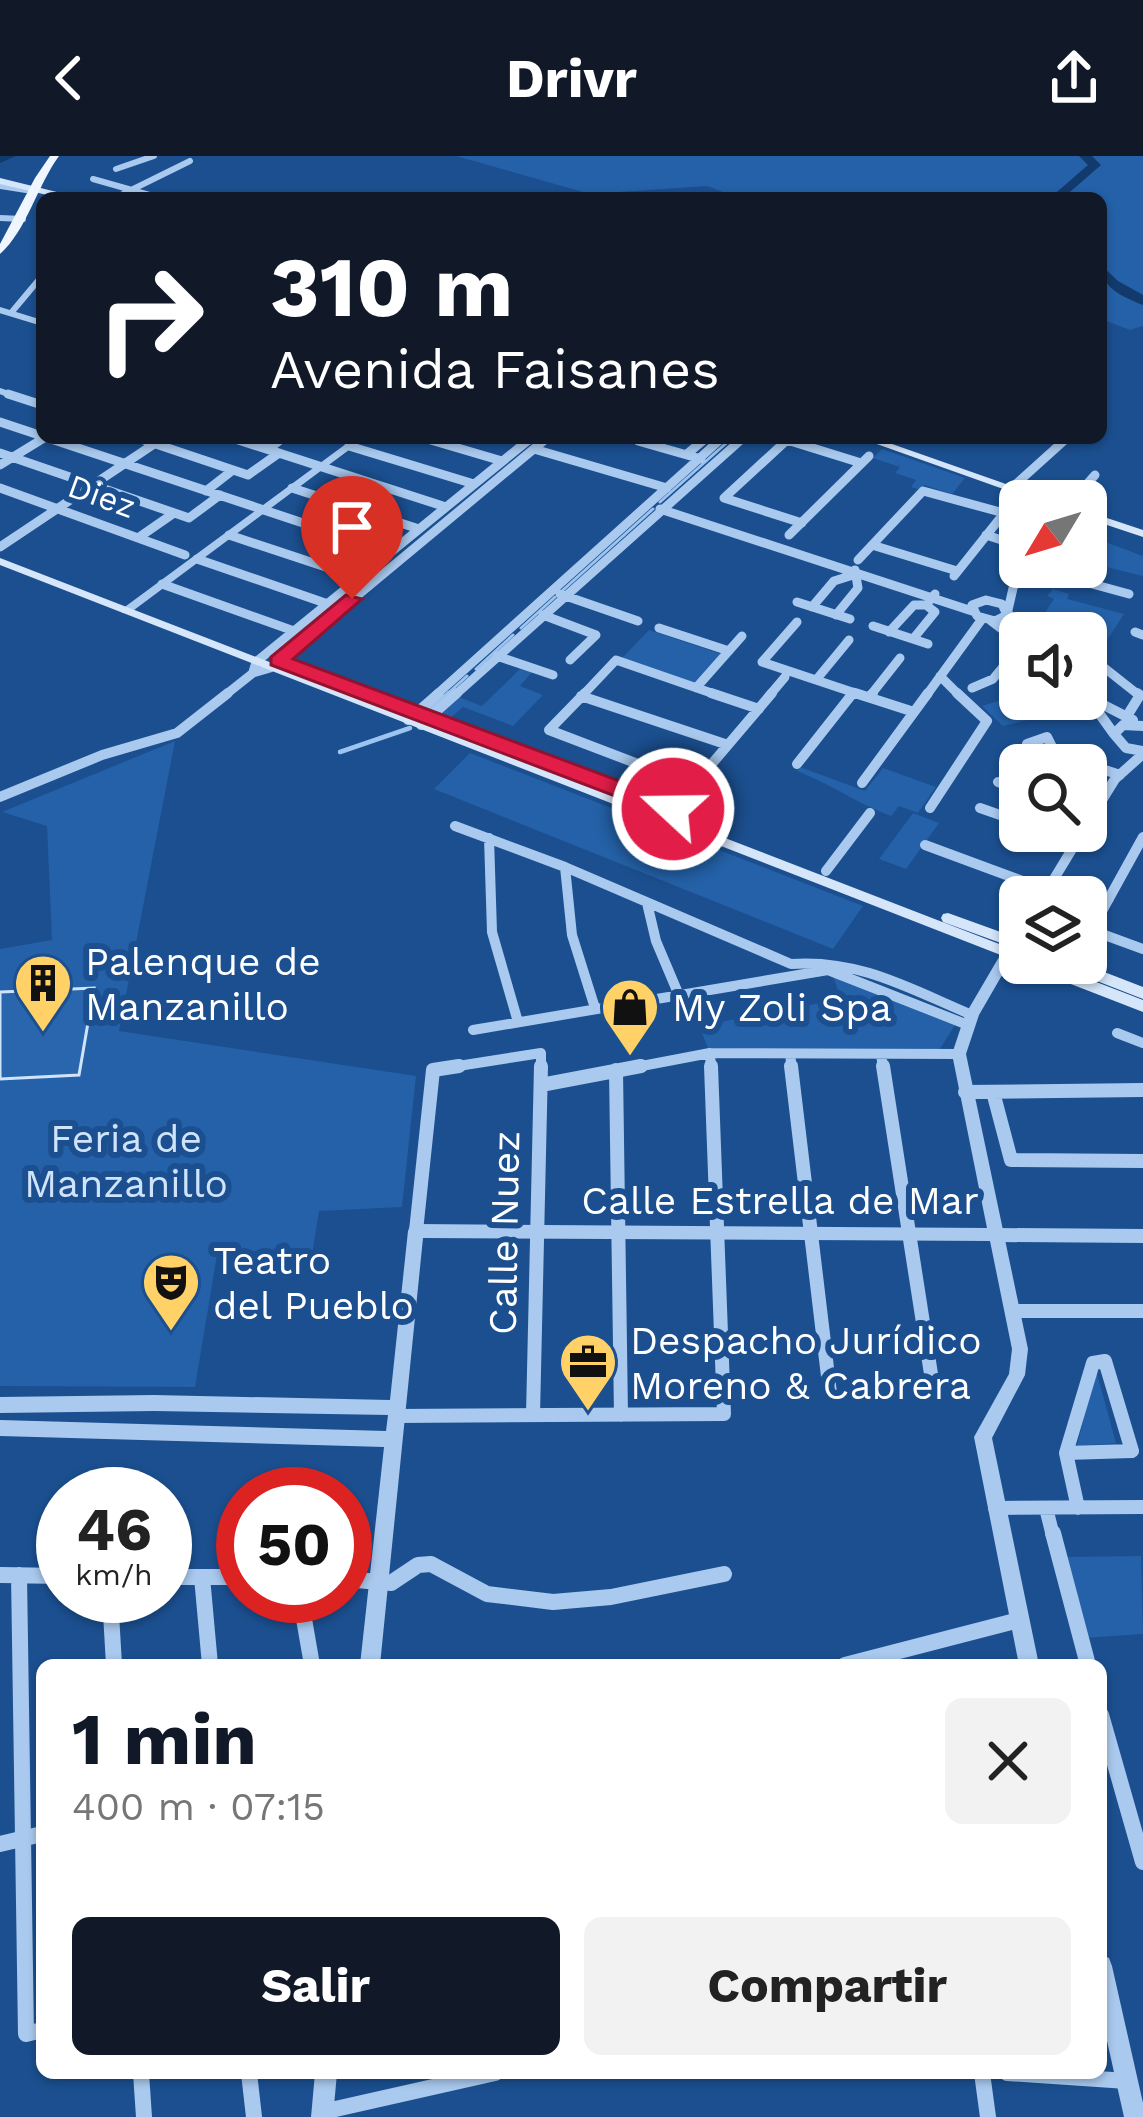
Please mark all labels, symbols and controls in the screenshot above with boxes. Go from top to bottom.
icon: back [36,45,102,111]
icon: share [1041,45,1107,111]
text: Drivr [506,47,637,110]
text: 310 m [270,238,513,336]
icon: right [72,240,228,396]
text: Avenida Faisanes [270,338,720,401]
street label: Diez [63,466,141,526]
pin [301,476,403,599]
north arrow [999,480,1107,588]
map controls [999,480,1107,984]
icon: arrive [319,494,385,560]
button: sound [999,612,1107,720]
button: search [999,744,1107,852]
position arrow [610,746,736,872]
button: layers [999,876,1107,984]
place label: Palenque de Manzanillo [85,939,321,1029]
building icon: Palenque de Manzanillo [12,952,74,1034]
shop icon: My Zoli Spa [599,976,661,1058]
place label: My Zoli Spa [672,985,892,1030]
park label: Feria de Manzanillo [24,1116,228,1206]
street label: Calle Nuez [480,1131,528,1335]
street label: Calle Estrella de Mar [581,1178,979,1223]
place label: Teatro del Pueblo [213,1238,414,1328]
theatre icon: Teatro del Pueblo [140,1251,202,1333]
place label: Despacho Jurídico Moreno & Cabrera [630,1318,982,1408]
office icon: Despacho Jurídico Moreno & Cabrera [557,1331,619,1413]
speed limit sign: 50 [216,1467,372,1623]
text: 46 [76,1494,152,1565]
text: km/h [75,1557,153,1592]
text: 1 min [72,1697,257,1781]
button: close [945,1698,1071,1824]
text: 400 m · 07:15 [72,1784,325,1829]
button: Salir [72,1917,560,2055]
button: Compartir [584,1917,1071,2055]

